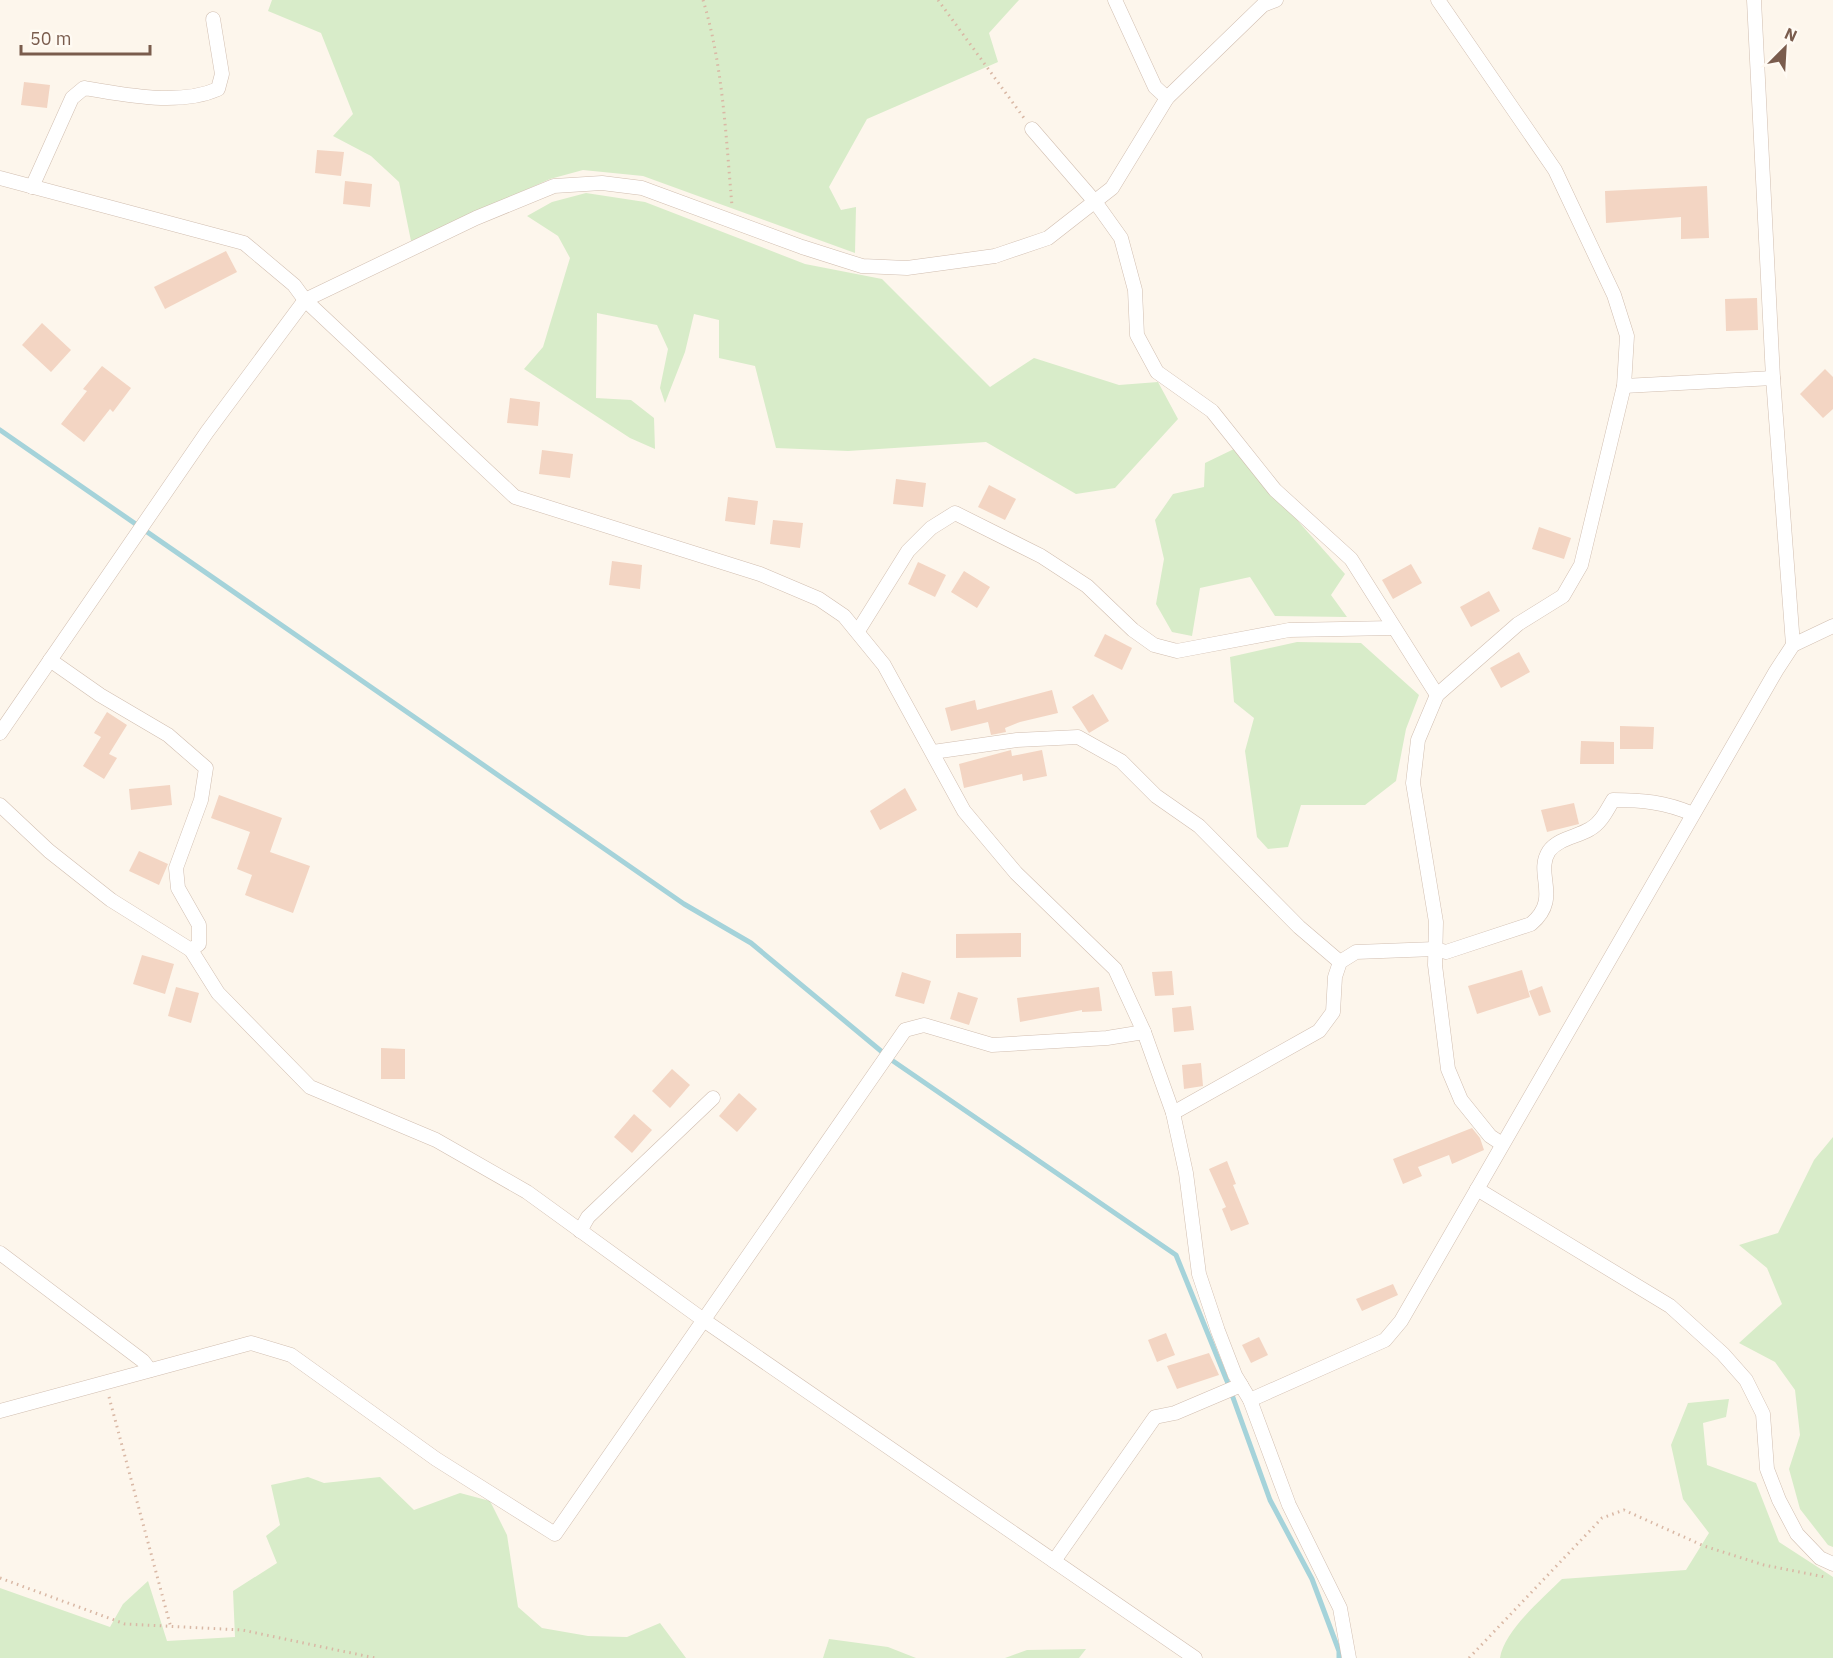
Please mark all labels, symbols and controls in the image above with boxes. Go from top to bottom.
scale bar [21,18,150,56]
north arrow [1755,18,1815,78]
text: N [1782,23,1800,46]
text: 50 m [30,27,72,50]

